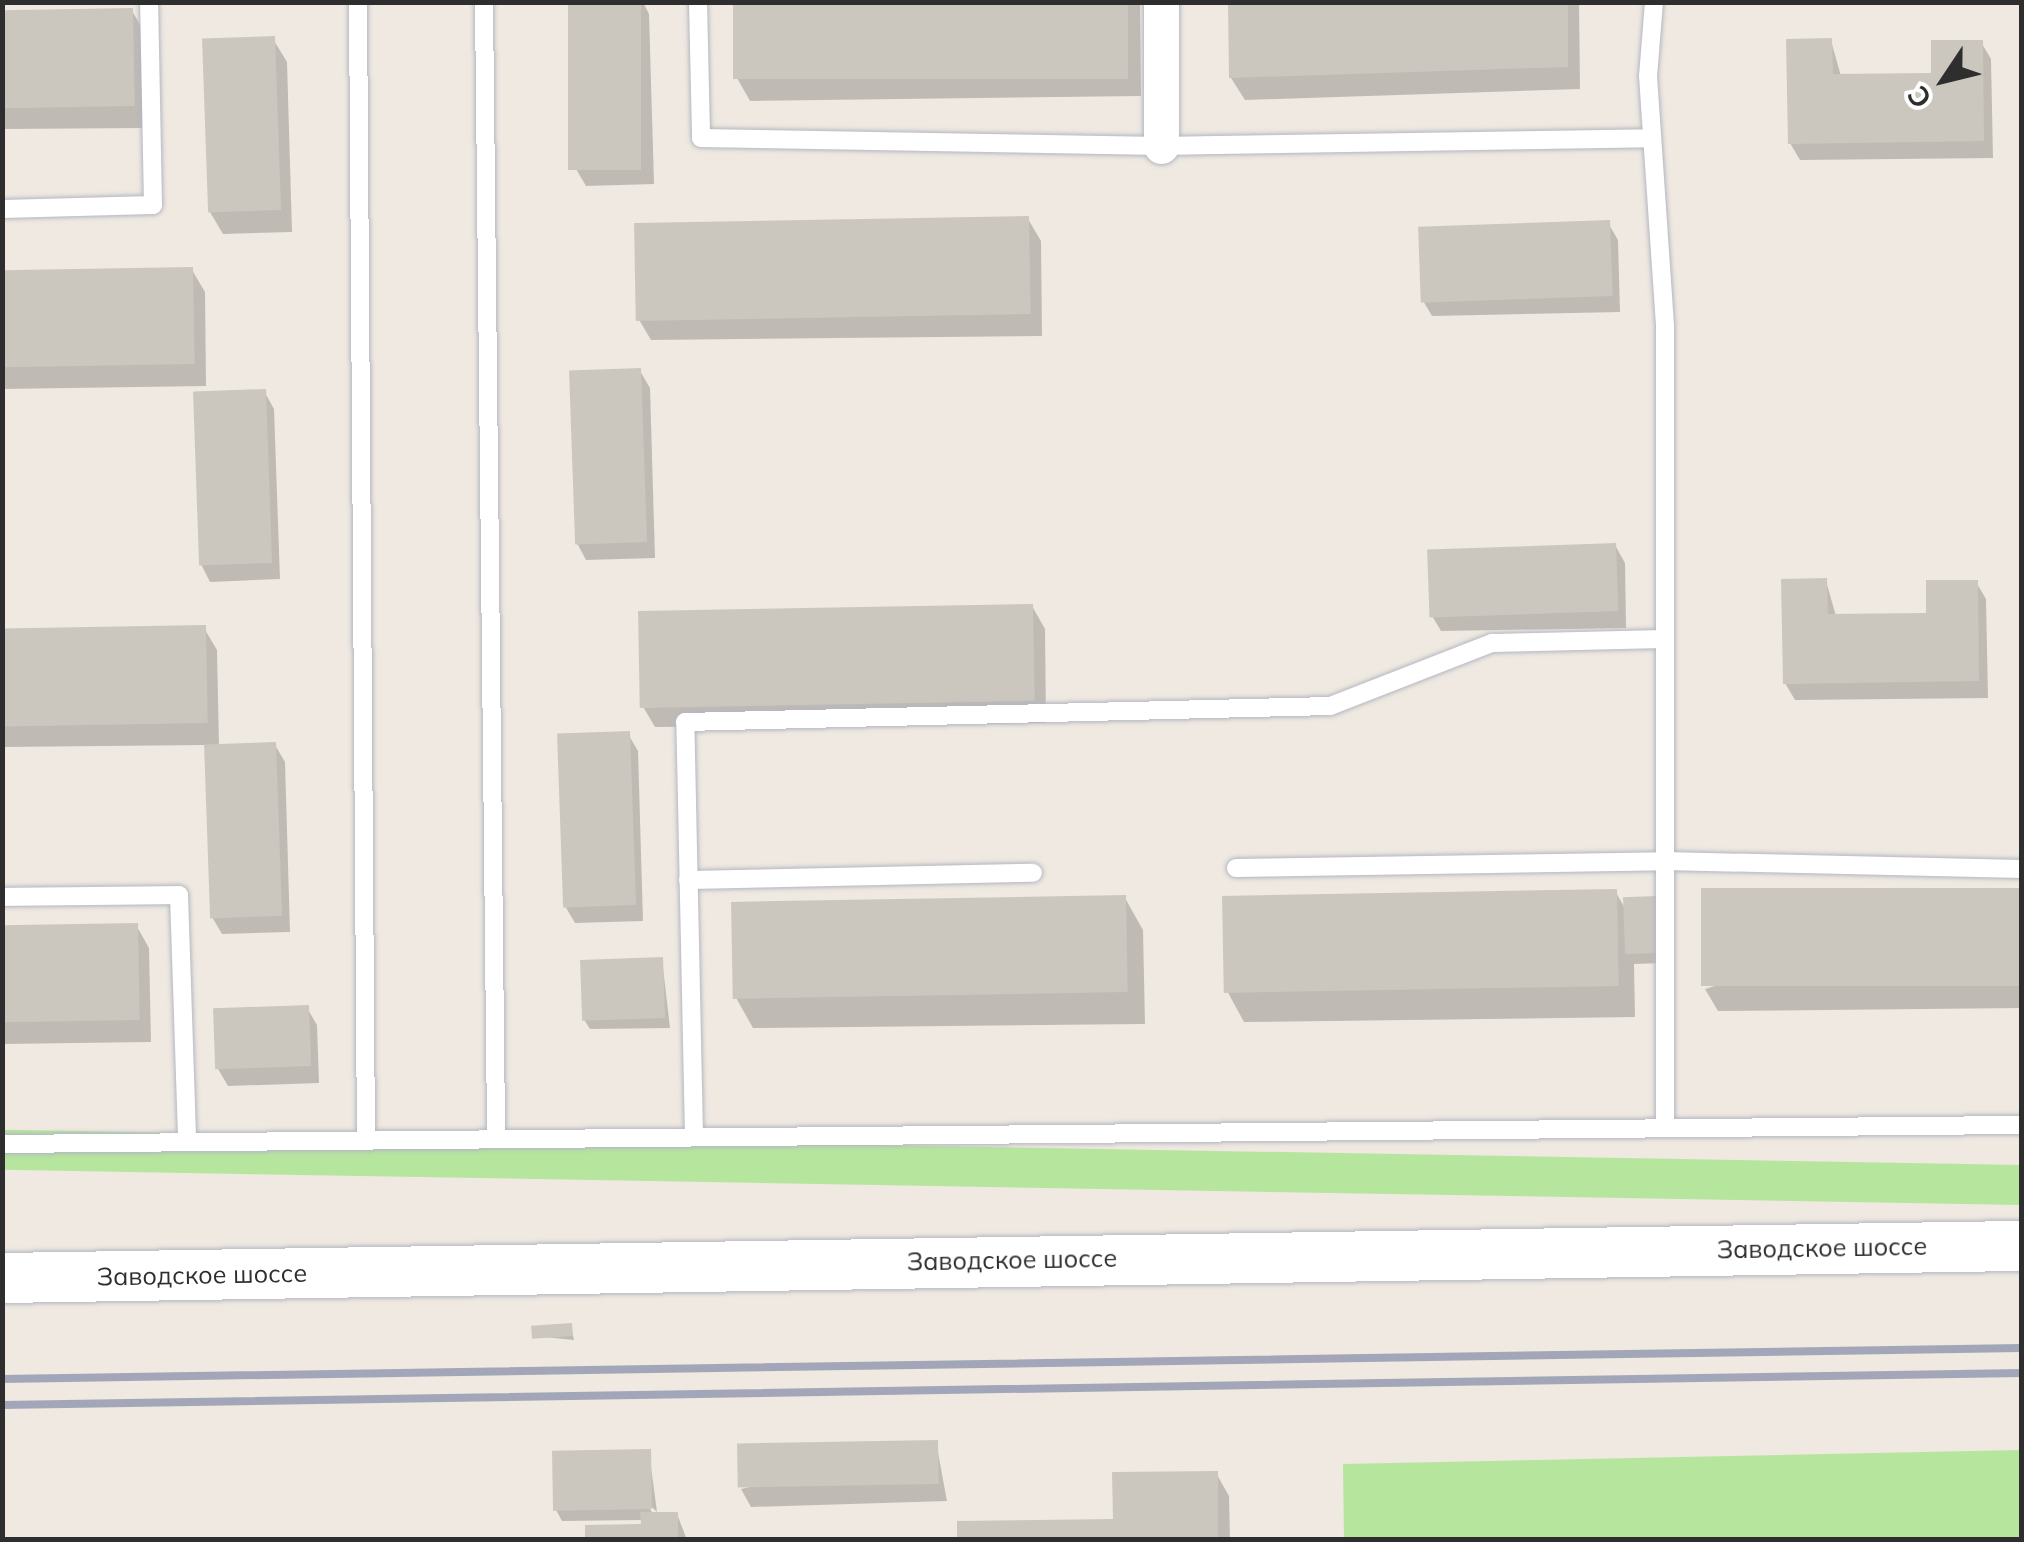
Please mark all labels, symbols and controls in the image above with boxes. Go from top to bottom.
north arrow [1894,30,1994,130]
text: С [1899,80,1939,115]
street label: Заводское шоссе [1717,1231,1927,1265]
street label: Заводское шоссе [907,1243,1117,1277]
street label: Заводское шоссе [97,1258,307,1292]

